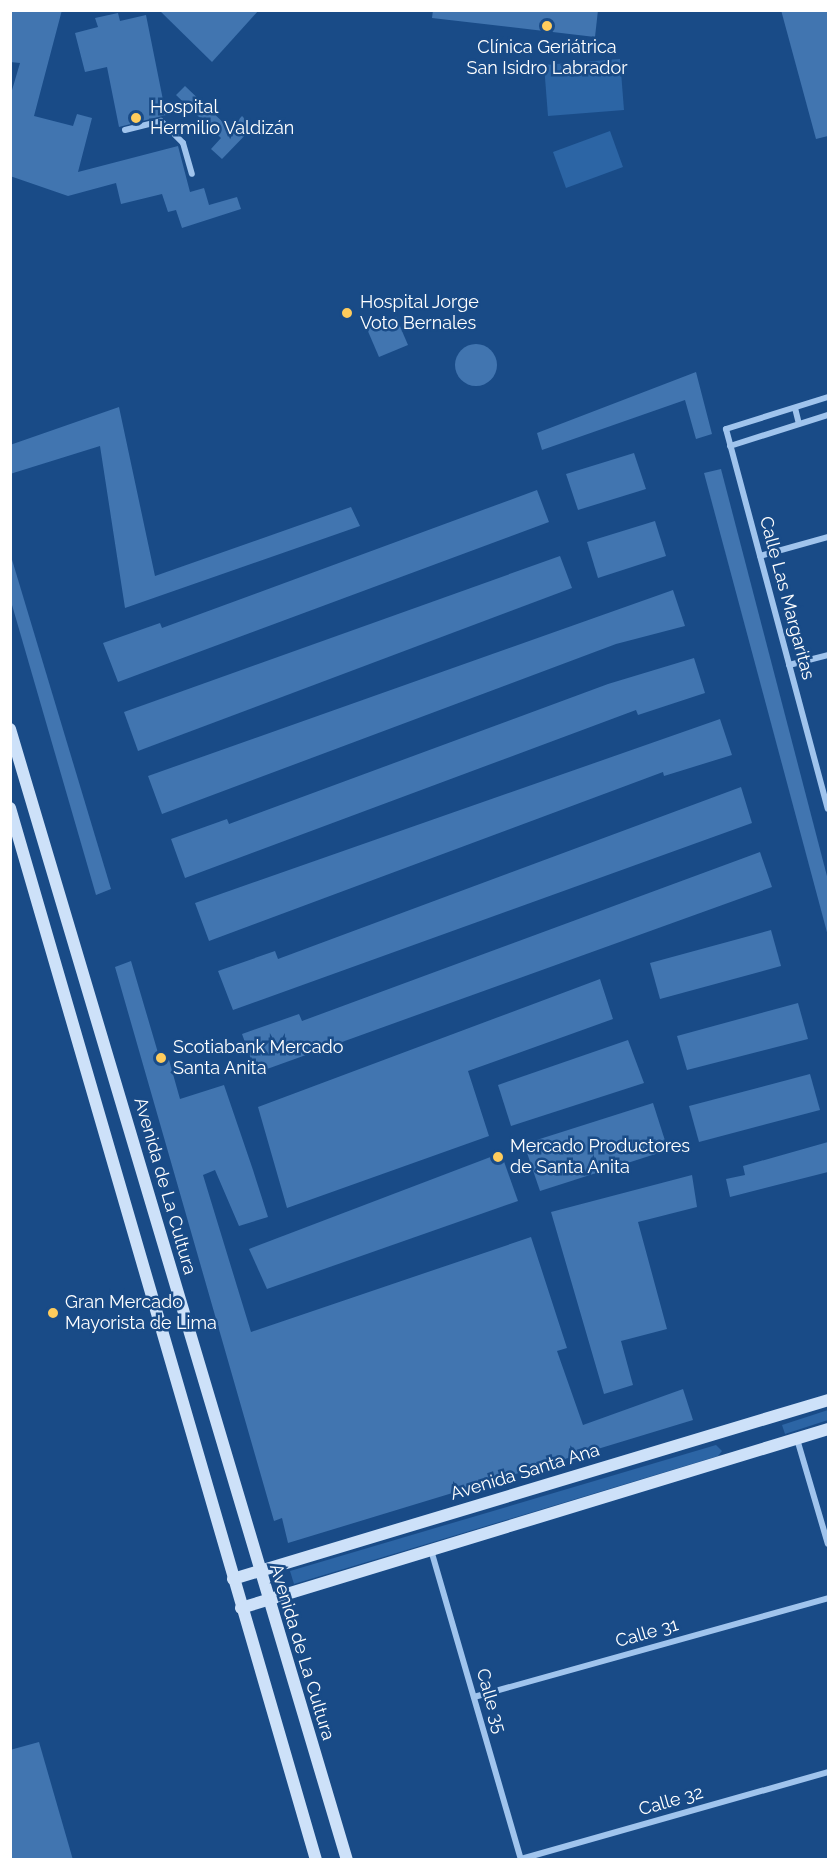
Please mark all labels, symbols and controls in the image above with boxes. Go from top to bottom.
marker: Clínica Geriátrica San Isidro Labrador [538,17,556,35]
place label: Clínica Geriátrica San Isidro Labrador [466,37,628,80]
place label: Hospital Hermilio Valdizán [150,97,295,140]
marker: Hospital Hermilio Valdizán [127,109,145,127]
place label: Hospital Jorge Voto Bernales [360,292,480,334]
marker: Hospital Jorge Voto Bernales [338,304,356,322]
street label: Calle Las Margaritas [755,514,819,682]
place label: Scotiabank Mercado Santa Anita [173,1037,343,1080]
marker: Scotiabank Mercado Santa Anita [154,1051,168,1065]
street label: Avenida de La Cultura [129,1095,201,1277]
place label: Mercado Productores de Santa Anita [510,1136,690,1178]
marker: Mercado Productores de Santa Anita [491,1150,505,1164]
place label: Gran Mercado Mayorista de Lima [65,1292,217,1334]
marker: Gran Mercado Mayorista de Lima [46,1306,60,1320]
street label: Avenida Santa Ana [448,1439,602,1505]
street label: Avenida de La Cultura [265,1561,339,1743]
street label: Calle 31 [613,1614,681,1652]
street label: Calle 35 [471,1666,511,1736]
street label: Calle 32 [636,1782,706,1820]

